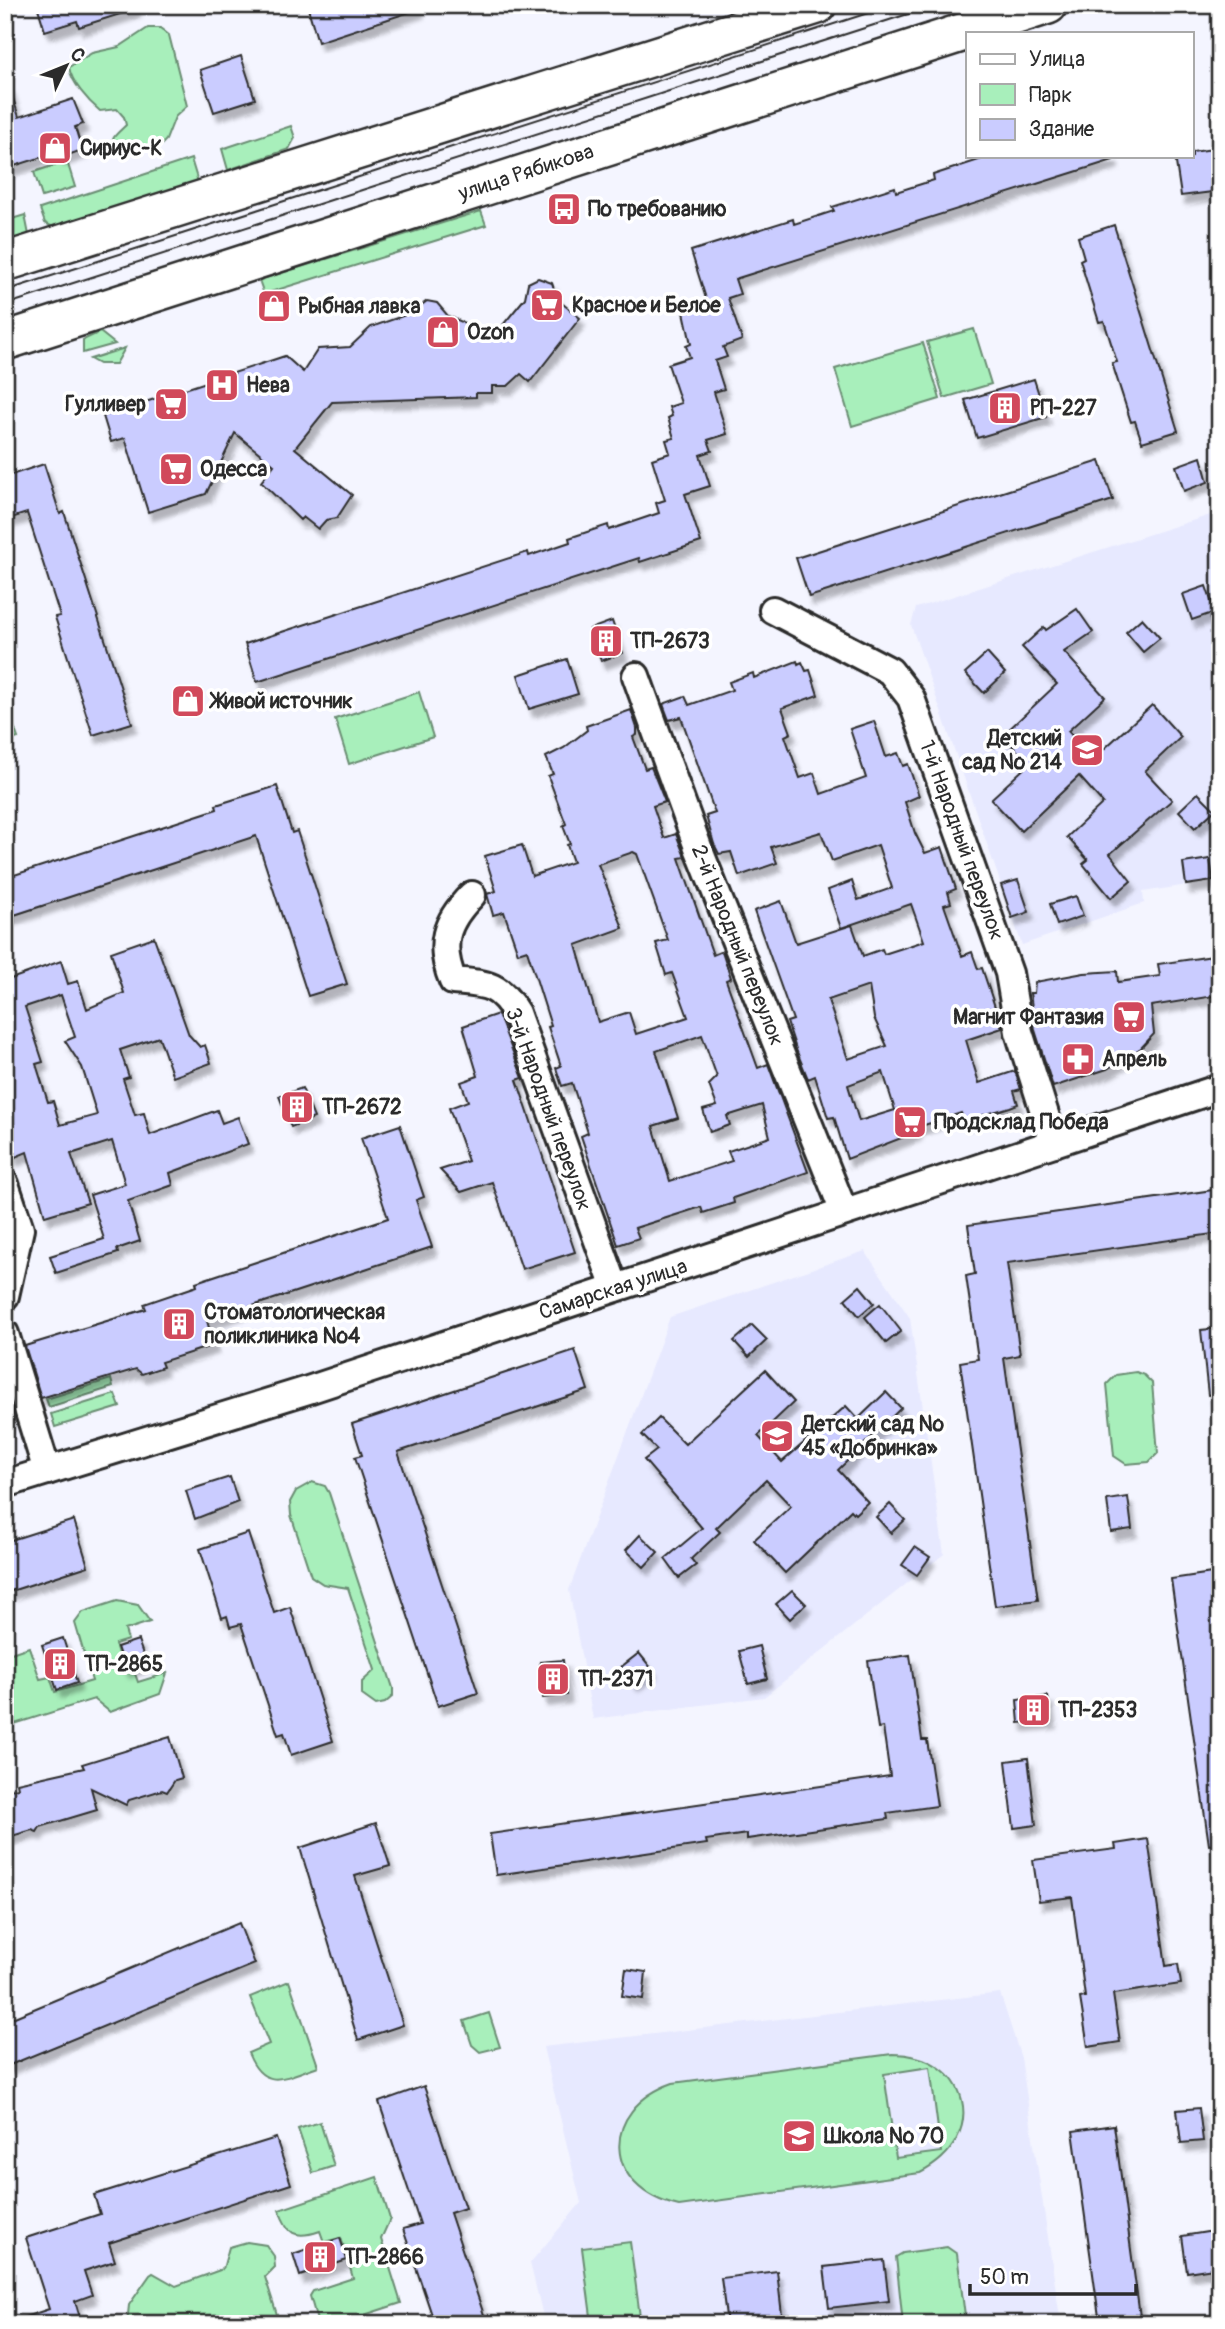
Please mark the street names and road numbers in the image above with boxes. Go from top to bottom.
street label: улица Рябикова [454,138,597,207]
street label: 1-й Народный переулок [913,737,1010,944]
street label: 2-й Народный переулок [685,841,790,1050]
street label: 3-й Народный переулок [499,1004,598,1215]
street label: Самарская улица [536,1253,691,1326]

